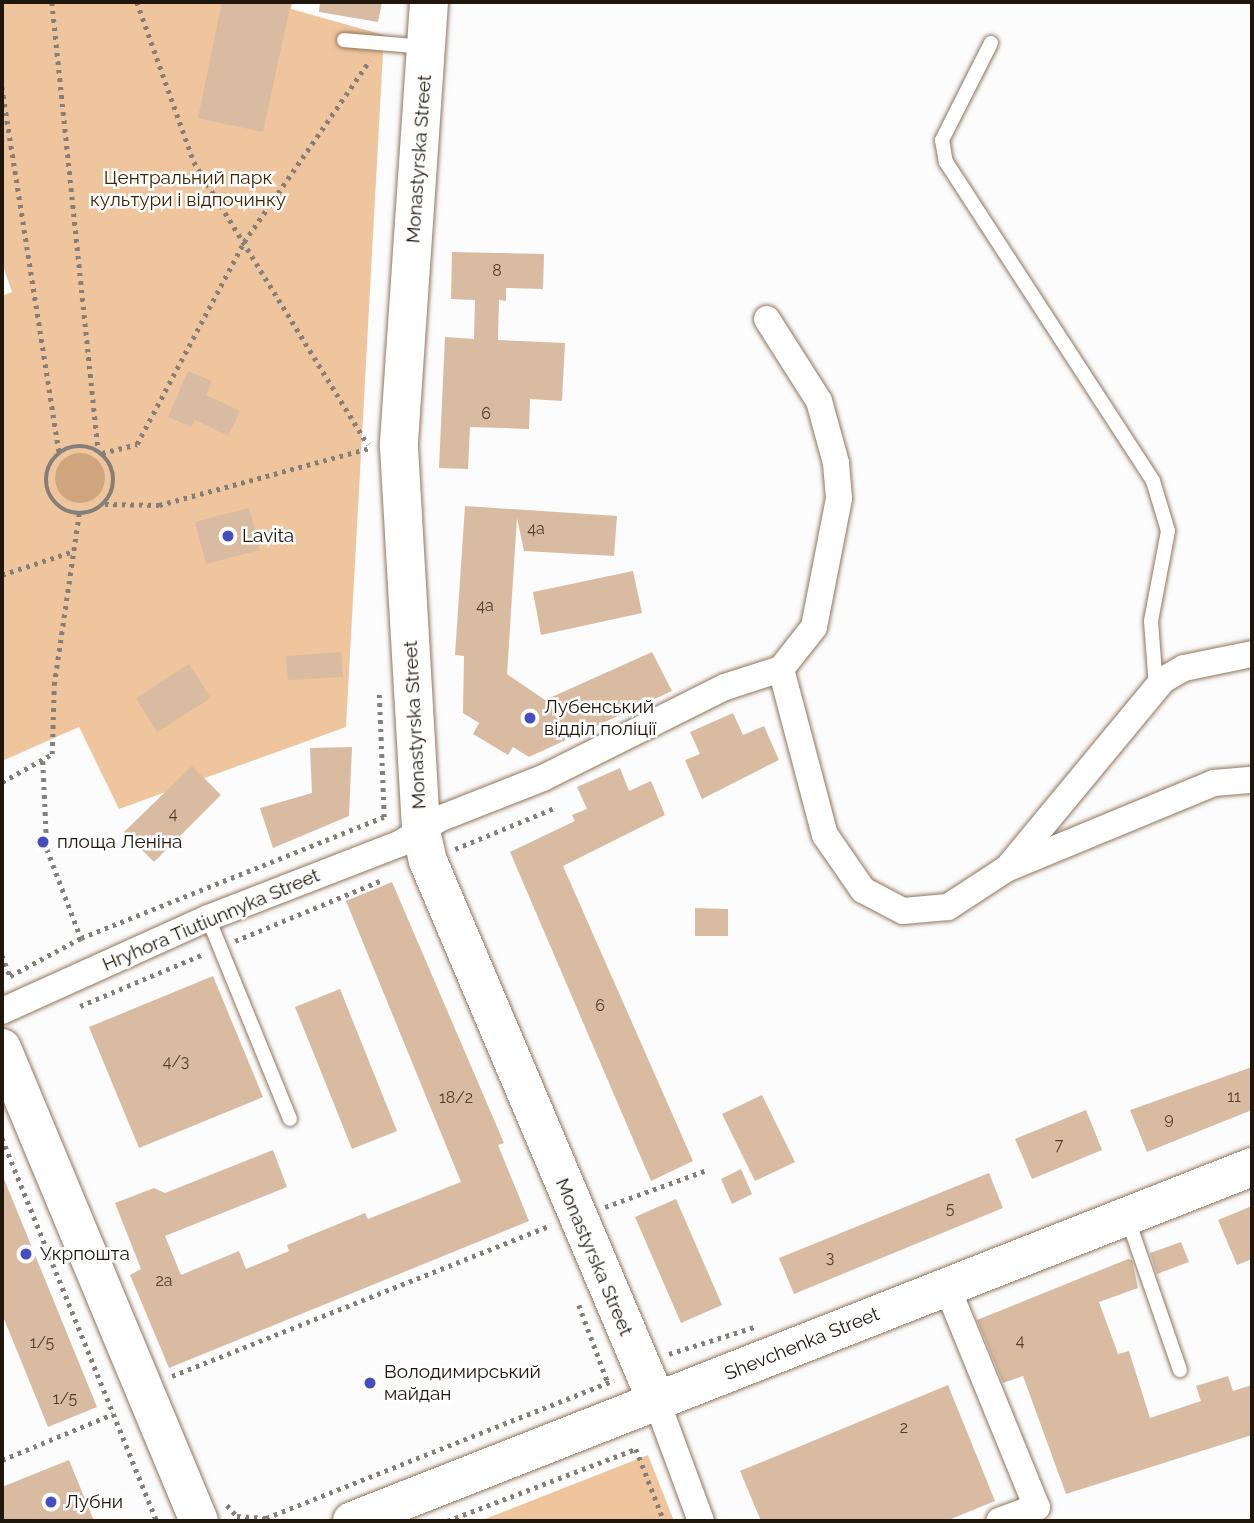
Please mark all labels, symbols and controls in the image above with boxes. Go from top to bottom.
street label: Monastyrska Street [402,74,436,244]
park label: Центральний парк культури і відпочинку [90,167,286,211]
house number: 8 [492,261,502,281]
house number: 6 [481,404,491,424]
house number: 4а [527,519,545,539]
place label: Lavita [242,525,294,547]
marker: Lavita [220,528,236,544]
house number: 4а [476,596,494,616]
street label: Monastyrska Street [399,640,431,810]
place label: Лубенський відділ поліції [544,696,656,740]
marker: Лубенський відділ поліції [522,710,538,726]
house number: 4 [169,804,177,824]
place label: площа Леніна [57,831,182,853]
marker: площа Леніна [35,834,51,850]
street label: Hryhora Tiutiunnyka Street [99,864,323,976]
house number: 6 [595,996,605,1016]
house number: 4/3 [163,1052,189,1072]
house number: 11 [1227,1087,1241,1107]
house number: 18/2 [439,1088,473,1108]
house number: 9 [1164,1109,1174,1129]
house number: 7 [1055,1135,1063,1155]
street label: Monastyrska Street [551,1175,637,1339]
house number: 5 [946,1199,954,1219]
place label: Укрпошта [40,1243,130,1265]
marker: Укрпошта [18,1246,34,1262]
house number: 3 [826,1248,834,1268]
house number: 2а [155,1271,173,1291]
street label: Shevchenka Street [721,1303,883,1385]
house number: 4 [1016,1331,1024,1351]
house number: 1/5 [30,1333,54,1353]
place label: Володимирський майдан [384,1361,541,1405]
marker: Володимирський майдан [362,1375,378,1391]
house number: 1/5 [53,1389,77,1409]
house number: 2 [900,1418,908,1438]
place label: Лубни [65,1491,123,1513]
marker: Лубни [43,1494,59,1510]

